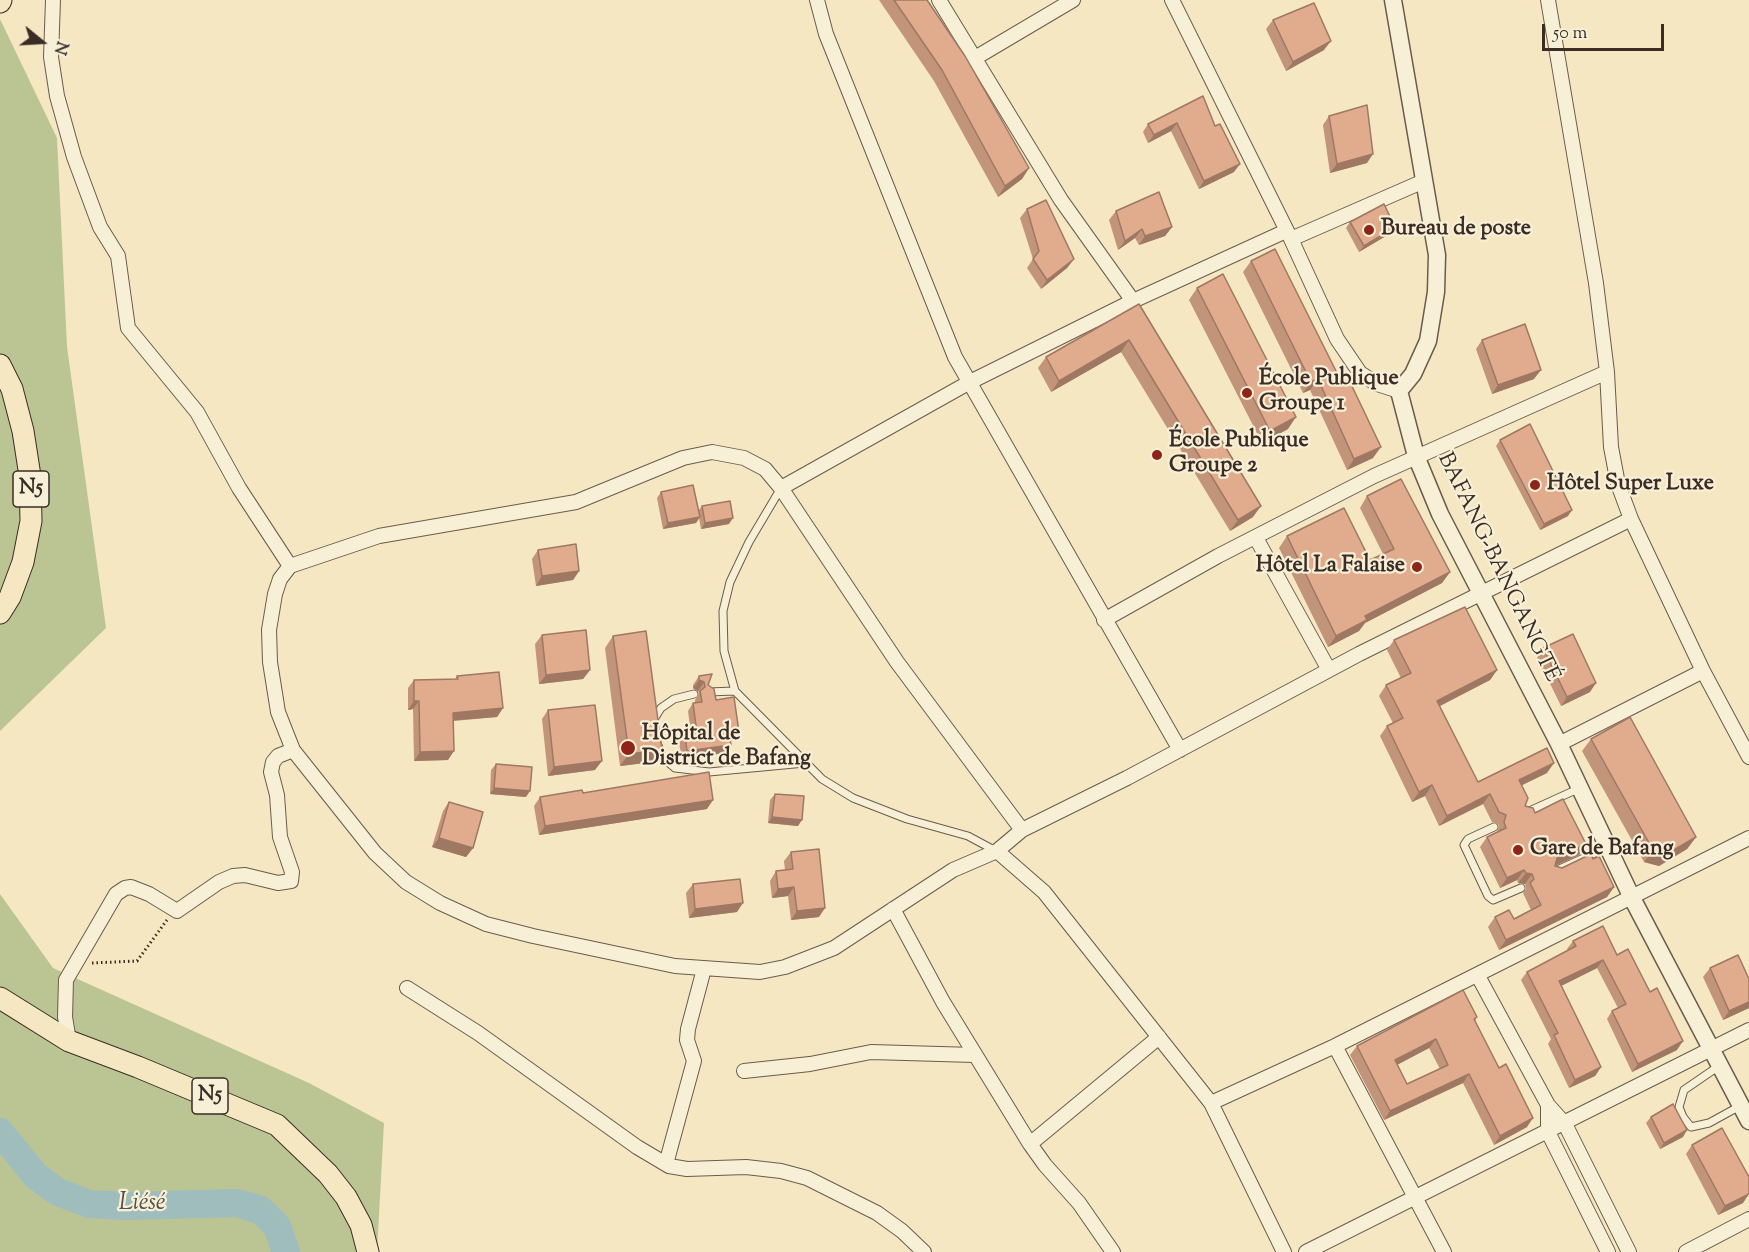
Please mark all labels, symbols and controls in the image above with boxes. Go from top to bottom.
north arrow [12,12,72,72]
scale bar [1545,12,1666,50]
text: 50 m [1553,21,1587,47]
text: N [47,38,73,57]
place label: Bureau de poste [1381,217,1531,243]
marker: Bureau de poste [1362,223,1376,237]
place label: École Publique Groupe 1 [1259,367,1399,418]
marker: École Publique Groupe 1 [1240,386,1254,400]
place label: École Publique Groupe 2 [1169,429,1309,481]
marker: École Publique Groupe 2 [1150,448,1164,462]
street label: BAFANG-BANGANGTÉ [1430,449,1564,687]
road number: N5 [13,471,49,507]
place label: Hôtel Super Luxe [1547,472,1714,498]
marker: Hôtel Super Luxe [1528,478,1542,492]
place label: Hôtel La Falaise [1256,554,1405,580]
marker: Hôtel La Falaise [1410,560,1424,574]
place label: Hôpital de District de Bafang [642,722,811,774]
marker: Hôpital de District de Bafang [619,739,637,757]
place label: Gare de Bafang [1530,837,1673,863]
marker: Gare de Bafang [1511,843,1525,857]
road number: N5 [192,1078,228,1114]
water label: Liésé [119,1191,165,1219]

